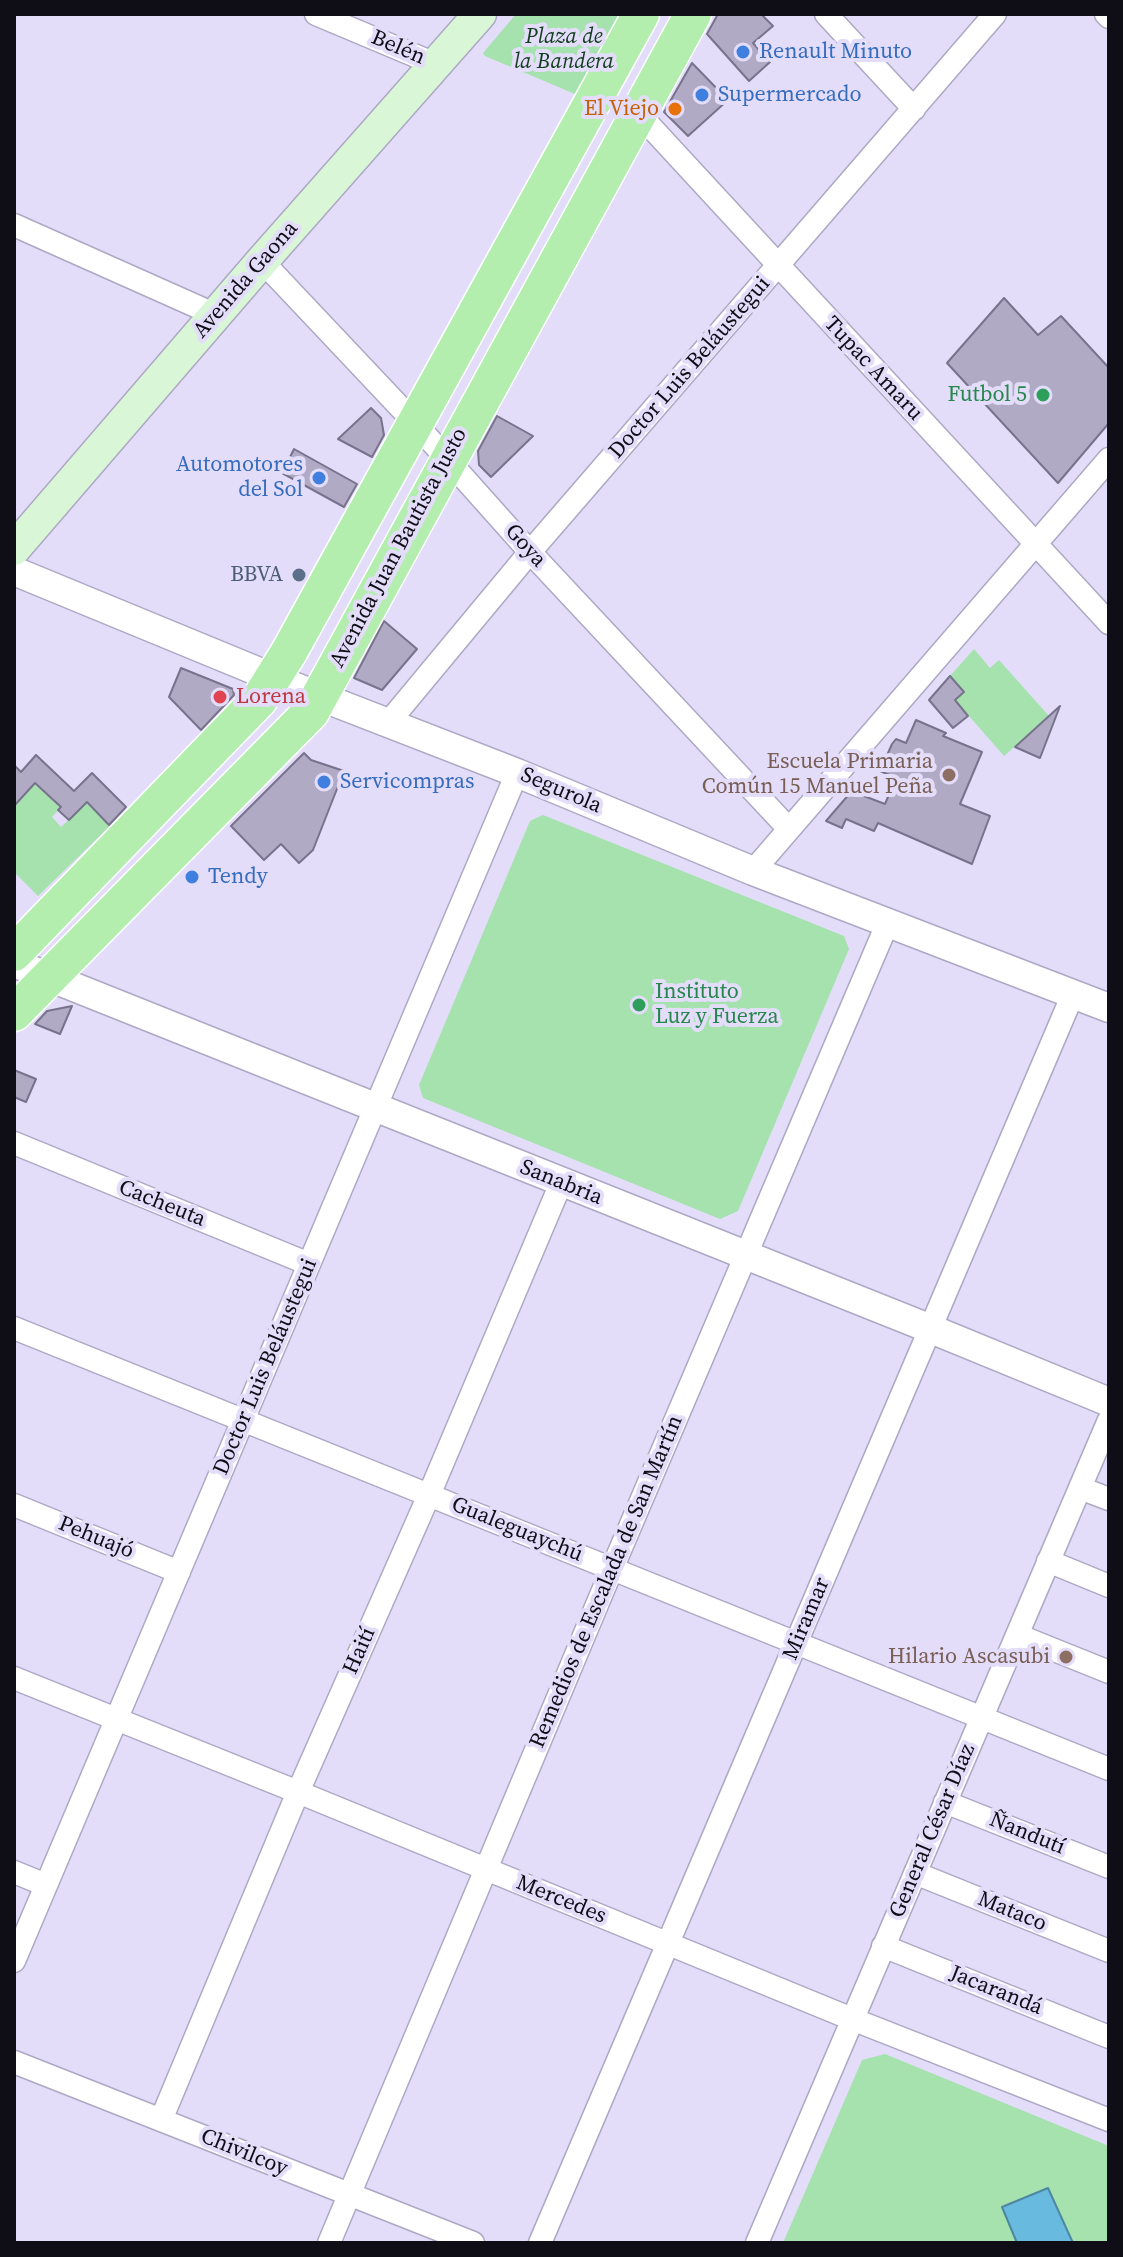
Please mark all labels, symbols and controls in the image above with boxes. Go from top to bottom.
park label: Plaza de la Bandera [514,24,614,76]
street label: Belén [367,25,429,71]
place label: Renault Minuto [759,39,912,65]
marker: Renault Minuto [734,43,752,61]
place label: Supermercado [718,82,862,108]
marker: Supermercado [693,86,711,104]
place label: El Viejo [584,96,659,122]
marker: El Viejo [666,100,684,118]
street label: Avenida Gaona [188,216,304,344]
street label: Doctor Luis Beláustegui [604,272,776,464]
street label: Tupac Amaru [818,311,928,427]
place label: Futbol 5 [948,382,1027,408]
marker: Futbol 5 [1034,386,1052,404]
street label: Avenida Juan Bautista Justo [325,424,473,672]
place label: Automotores del Sol [176,452,303,504]
marker: Automotores del Sol [310,469,328,487]
street label: Goya [499,519,551,573]
place label: BBVA [230,562,283,588]
marker: BBVA [290,566,308,584]
place label: Lorena [236,684,306,710]
marker: Lorena [211,688,229,706]
place label: Escuela Primaria Común 15 Manuel Peña [702,749,933,800]
street label: Segurola [517,762,605,820]
marker: Escuela Primaria Común 15 Manuel Peña [940,766,958,784]
place label: Servicompras [340,769,475,795]
marker: Servicompras [315,773,333,791]
place label: Tendy [208,864,268,890]
marker: Tendy [183,868,201,886]
place label: Instituto Luz y Fuerza [655,979,779,1030]
marker: Instituto Luz y Fuerza [630,996,648,1014]
street label: Sanabria [516,1155,606,1211]
street label: Cacheuta [115,1175,209,1233]
street label: Doctor Luis Beláustegui [208,1255,324,1479]
street label: Remedios de Escalada de San Martín [525,1412,689,1752]
street label: Gualeguaychú [447,1492,587,1568]
street label: Pehuajó [55,1511,137,1565]
street label: Miramar [778,1574,836,1664]
street label: Haití [338,1624,382,1678]
place label: Hilario Ascasubi [888,1644,1050,1670]
marker: Hilario Ascasubi [1057,1648,1075,1666]
street label: General César Díaz [884,1740,982,1922]
street label: Ñandutí [985,1807,1069,1861]
street label: Mercedes [512,1870,610,1930]
street label: Mataco [974,1886,1050,1938]
street label: Jacarandá [946,1960,1046,2022]
street label: Chivilcoy [197,2124,291,2182]

